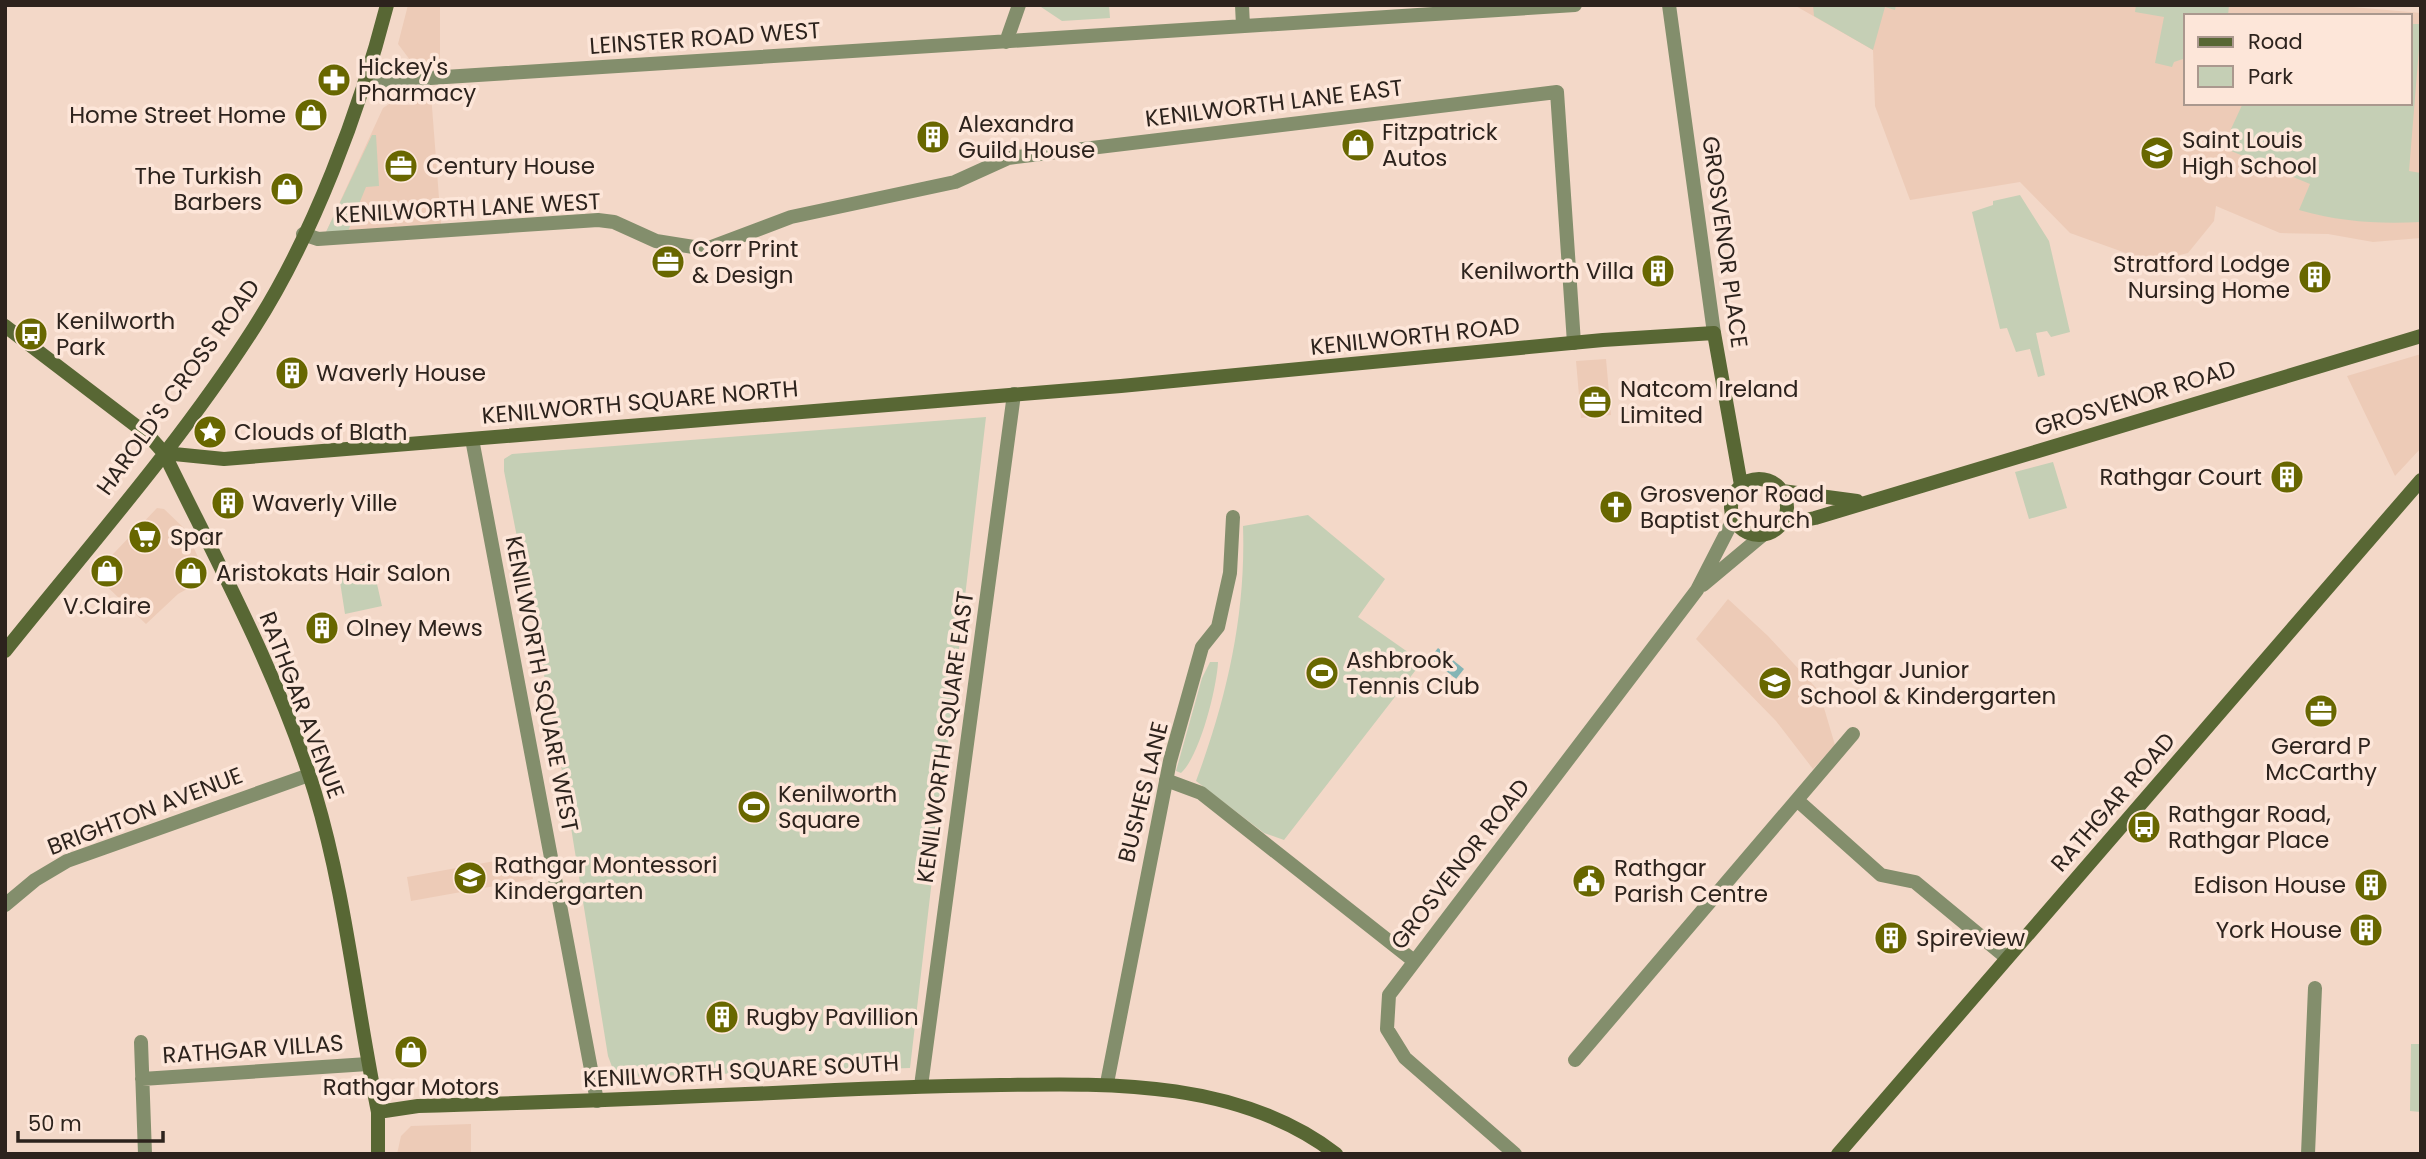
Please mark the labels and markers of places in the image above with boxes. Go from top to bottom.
place label: Hickey's Pharmacy [358,51,476,109]
pharmacy icon: Hickey's Pharmacy [315,61,353,99]
shop icon: Home Street Home [292,96,330,134]
place label: Home Street Home [69,99,286,131]
place label: Alexandra Guild House [958,108,1095,166]
place label: Fitzpatrick Autos [1382,116,1498,174]
building icon: Alexandra Guild House [914,118,952,156]
place label: Saint Louis High School [2182,124,2317,182]
shop icon: Fitzpatrick Autos [1339,126,1377,164]
school or university icon: Saint Louis High School [2138,134,2176,172]
office icon: Century House [382,147,420,185]
place label: Century House [426,150,595,182]
place label: The Turkish Barbers [134,160,262,218]
shop icon: The Turkish Barbers [268,170,306,208]
place label: Corr Print & Design [692,233,798,291]
office icon: Corr Print & Design [649,243,687,281]
place label: Stratford Lodge Nursing Home [2113,248,2290,306]
building icon: Kenilworth Villa [1639,252,1677,290]
place label: Kenilworth Villa [1460,255,1634,287]
building icon: Stratford Lodge Nursing Home [2296,258,2334,296]
place label: Kenilworth Park [56,305,175,363]
bus stop icon: Kenilworth Park [12,315,50,353]
building icon: Waverly House [273,354,311,392]
place label: Waverly House [316,357,486,389]
place label: Natcom Ireland Limited [1620,373,1799,431]
office icon: Natcom Ireland Limited [1576,383,1614,421]
place icon: Clouds of Blath [191,413,229,451]
place label: Clouds of Blath [234,416,407,448]
building icon: Rathgar Court [2268,458,2306,496]
place label: Rathgar Court [2099,461,2262,493]
place label: Grosvenor Road Baptist Church [1640,478,1824,536]
building icon: Waverly Ville [209,484,247,522]
place label: Waverly Ville [252,487,397,519]
church icon: Grosvenor Road Baptist Church [1597,488,1635,526]
supermarket icon: Spar [126,518,164,556]
place label: Spar [170,521,223,553]
shop icon: V.Claire [88,552,126,590]
shop icon: Aristokats Hair Salon [172,554,210,592]
place label: Aristokats Hair Salon [216,557,451,589]
place label: V.Claire [63,590,151,622]
building icon: Olney Mews [303,609,341,647]
place label: Olney Mews [346,612,483,644]
place label: Ashbrook Tennis Club [1346,644,1480,702]
sports icon: Ashbrook Tennis Club [1303,654,1341,692]
place label: Rathgar Junior School & Kindergarten [1800,654,2056,712]
school or university icon: Rathgar Junior School & Kindergarten [1756,664,1794,702]
office icon: Gerard P McCarthy [2302,692,2340,730]
place label: Gerard P McCarthy [2265,730,2377,788]
place label: Kenilworth Square [778,778,897,836]
sports icon: Kenilworth Square [735,788,773,826]
place label: Rathgar Road, Rathgar Place [2168,798,2331,856]
bus stop icon: Rathgar Road, Rathgar Place [2125,808,2163,846]
place label: Rathgar Montessori Kindergarten [494,849,717,907]
place label: Rathgar Parish Centre [1614,852,1768,910]
school or university icon: Rathgar Montessori Kindergarten [451,859,489,897]
public building icon: Rathgar Parish Centre [1570,862,1608,900]
building icon: Edison House [2352,866,2390,904]
place label: Edison House [2194,869,2346,901]
building icon: York House [2347,911,2385,949]
place label: York House [2216,914,2342,946]
building icon: Spireview [1872,919,1910,957]
place label: Spireview [1916,922,2025,954]
building icon: Rugby Pavillion [703,998,741,1036]
place label: Rugby Pavillion [746,1001,919,1033]
shop icon: Rathgar Motors [392,1033,430,1071]
place label: Rathgar Motors [323,1071,499,1103]

